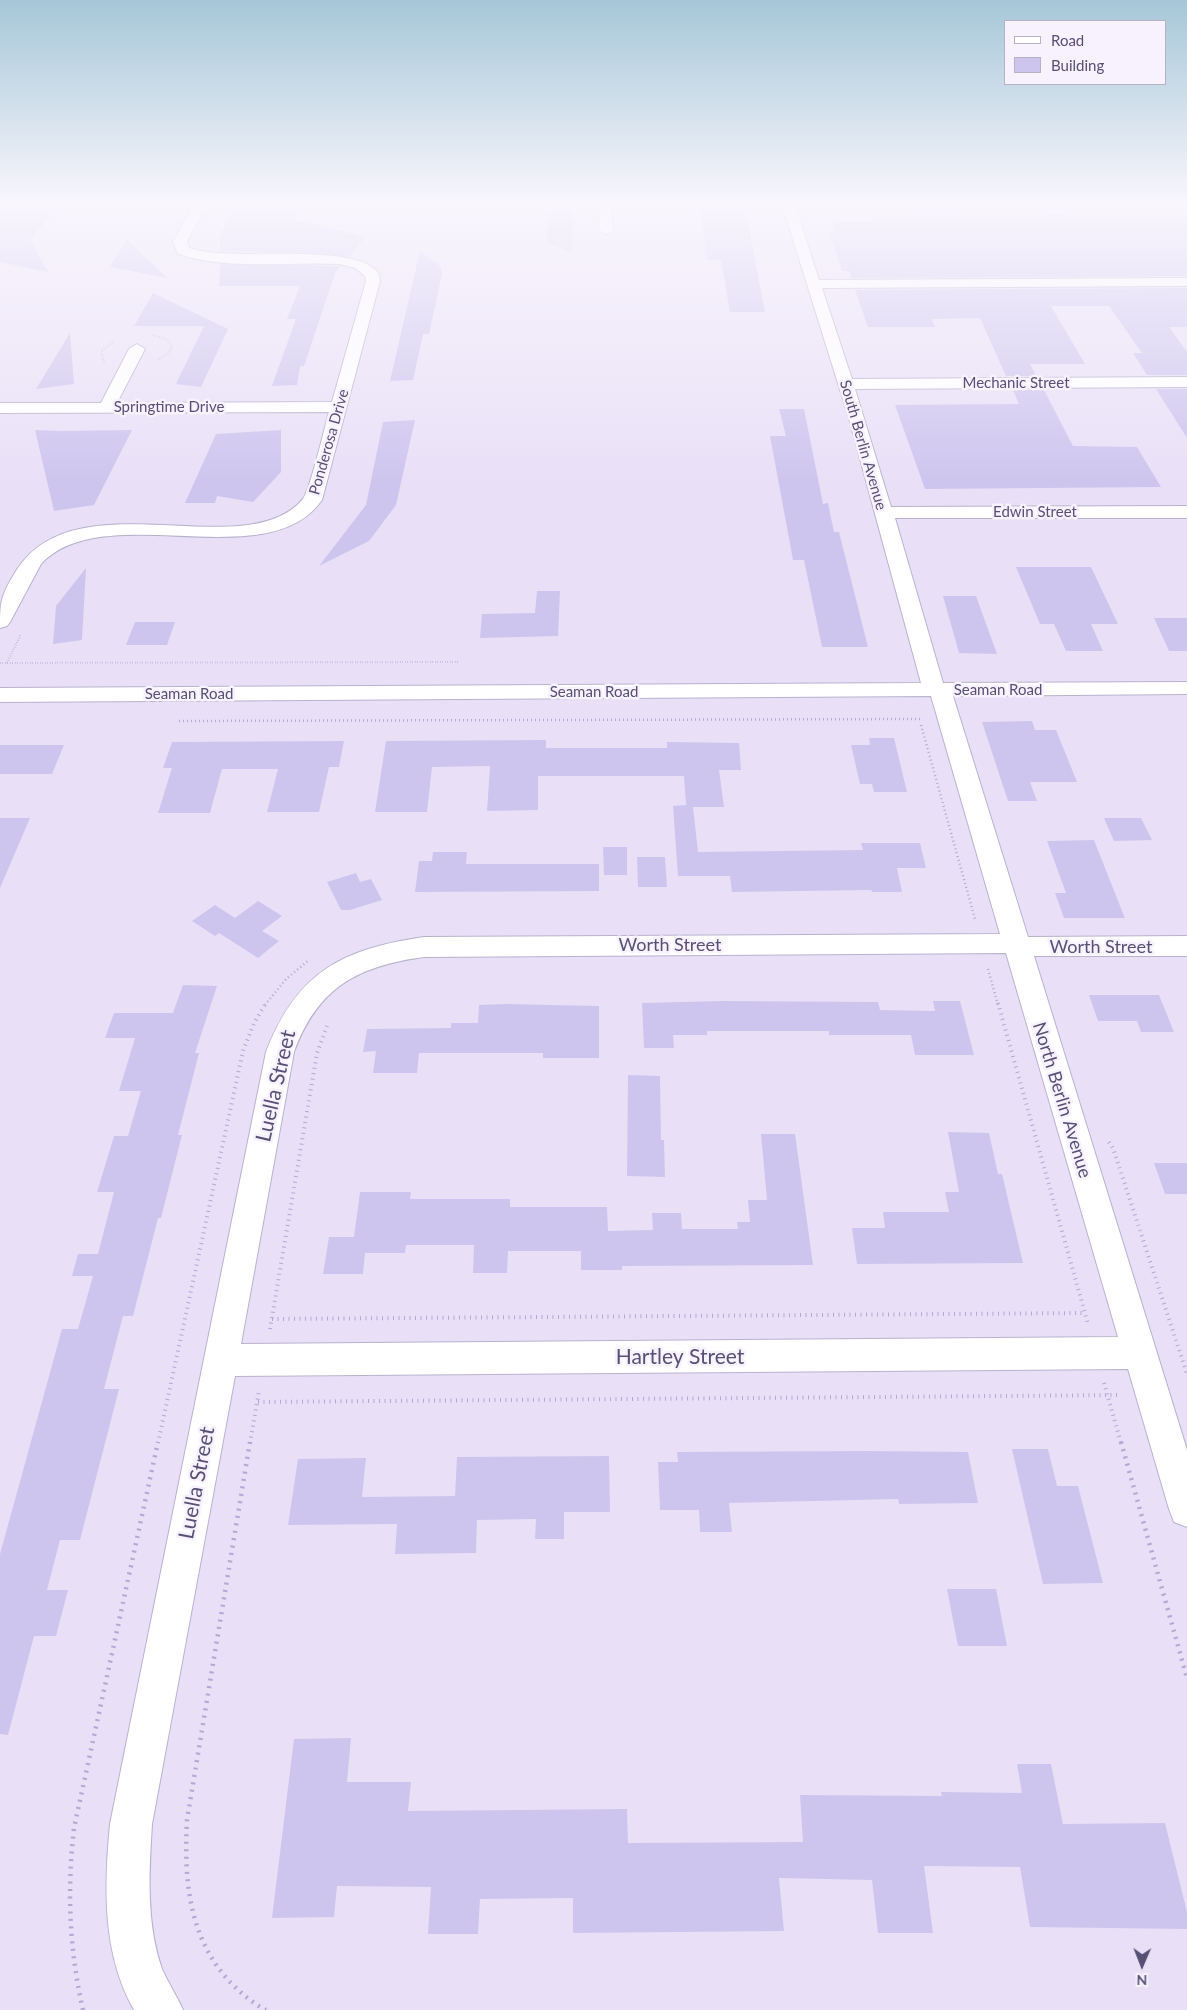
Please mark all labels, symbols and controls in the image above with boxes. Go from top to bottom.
legend [1004,20,1167,85]
text: Road [1051,31,1084,49]
text: Building [1051,56,1104,74]
street label: Mechanic Street [962,374,1070,392]
street label: South Berlin Avenue [836,378,890,512]
street label: Ponderosa Drive [305,387,353,497]
street label: Springtime Drive [114,398,224,416]
street label: Edwin Street [993,503,1077,521]
street label: Seaman Road [954,681,1042,699]
street label: Seaman Road [550,683,638,701]
street label: Seaman Road [145,685,233,703]
street label: Worth Street [619,934,721,956]
street label: Worth Street [1050,936,1152,958]
street label: North Berlin Avenue [1028,1020,1096,1180]
street label: Luella Street [251,1028,301,1144]
street label: Hartley Street [616,1344,744,1370]
street label: Luella Street [174,1425,220,1541]
north arrow [1117,1940,1167,1990]
text: N [1136,1972,1147,1989]

